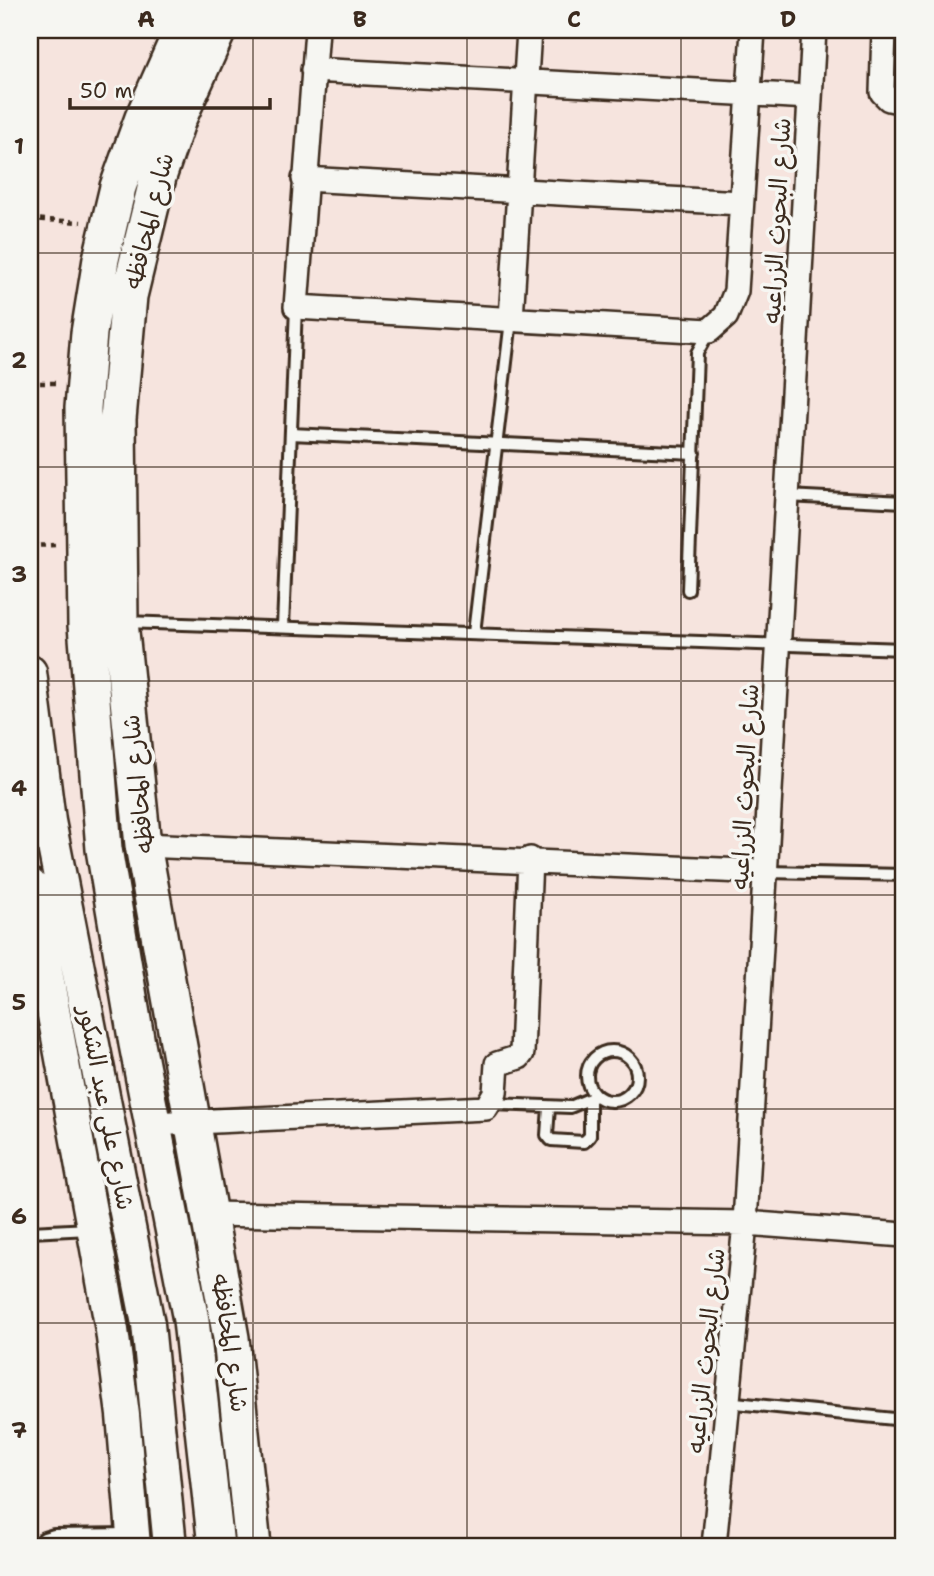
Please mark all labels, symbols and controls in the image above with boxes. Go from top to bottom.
text: A [137,4,155,34]
text: B [353,4,367,34]
text: C [567,4,581,34]
text: D [780,4,796,34]
scale bar [70,66,270,110]
text: 50 m [80,77,133,105]
street label: شارع البحوث الزراعيه [756,117,799,325]
text: 1 [14,131,24,161]
street label: شارع المحافظه [117,149,182,293]
text: 2 [11,345,27,375]
text: 3 [11,559,27,589]
street label: شارع البحوث الزراعيه [724,683,767,891]
street label: شارع المحافظه [115,713,162,855]
text: 4 [11,773,27,803]
text: 5 [12,987,26,1017]
street label: شارع على عبد الشكور [69,1001,141,1213]
text: 6 [11,1201,27,1231]
street label: شارع البحوث الزراعيه [679,1246,734,1456]
street label: شارع المحافظه [203,1272,256,1414]
text: 7 [11,1415,27,1445]

